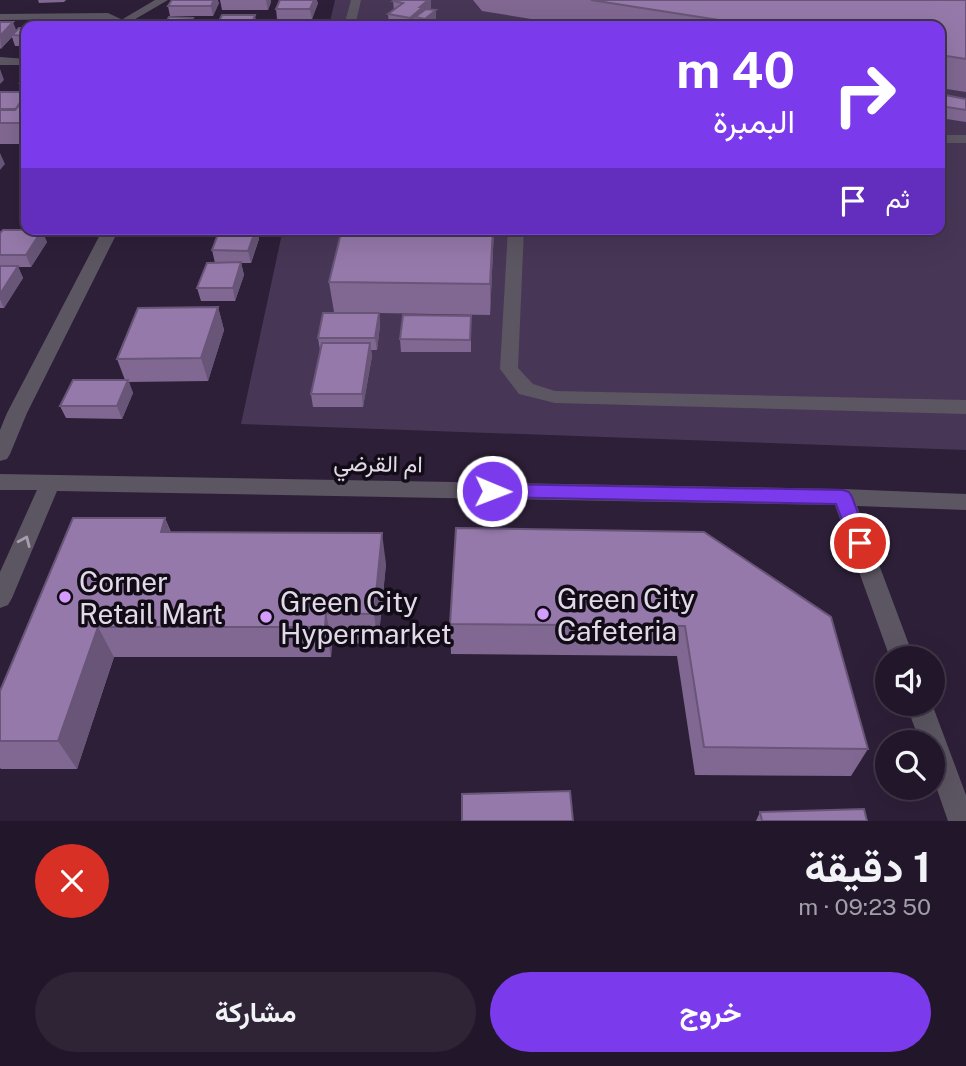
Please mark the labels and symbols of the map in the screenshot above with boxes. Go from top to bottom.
street label: ام القرضي [333,449,423,483]
position arrow [455,454,529,528]
pin [830,513,890,573]
one-way arrow [17,536,31,548]
place label: Corner Retail Mart [79,565,223,630]
place label: Green City Cafeteria [557,582,695,647]
place label: Green City Hypermarket [280,585,452,650]
marker: Corner Retail Mart [57,589,73,605]
marker: Green City Cafeteria [535,606,551,622]
marker: Green City Hypermarket [258,609,274,625]

